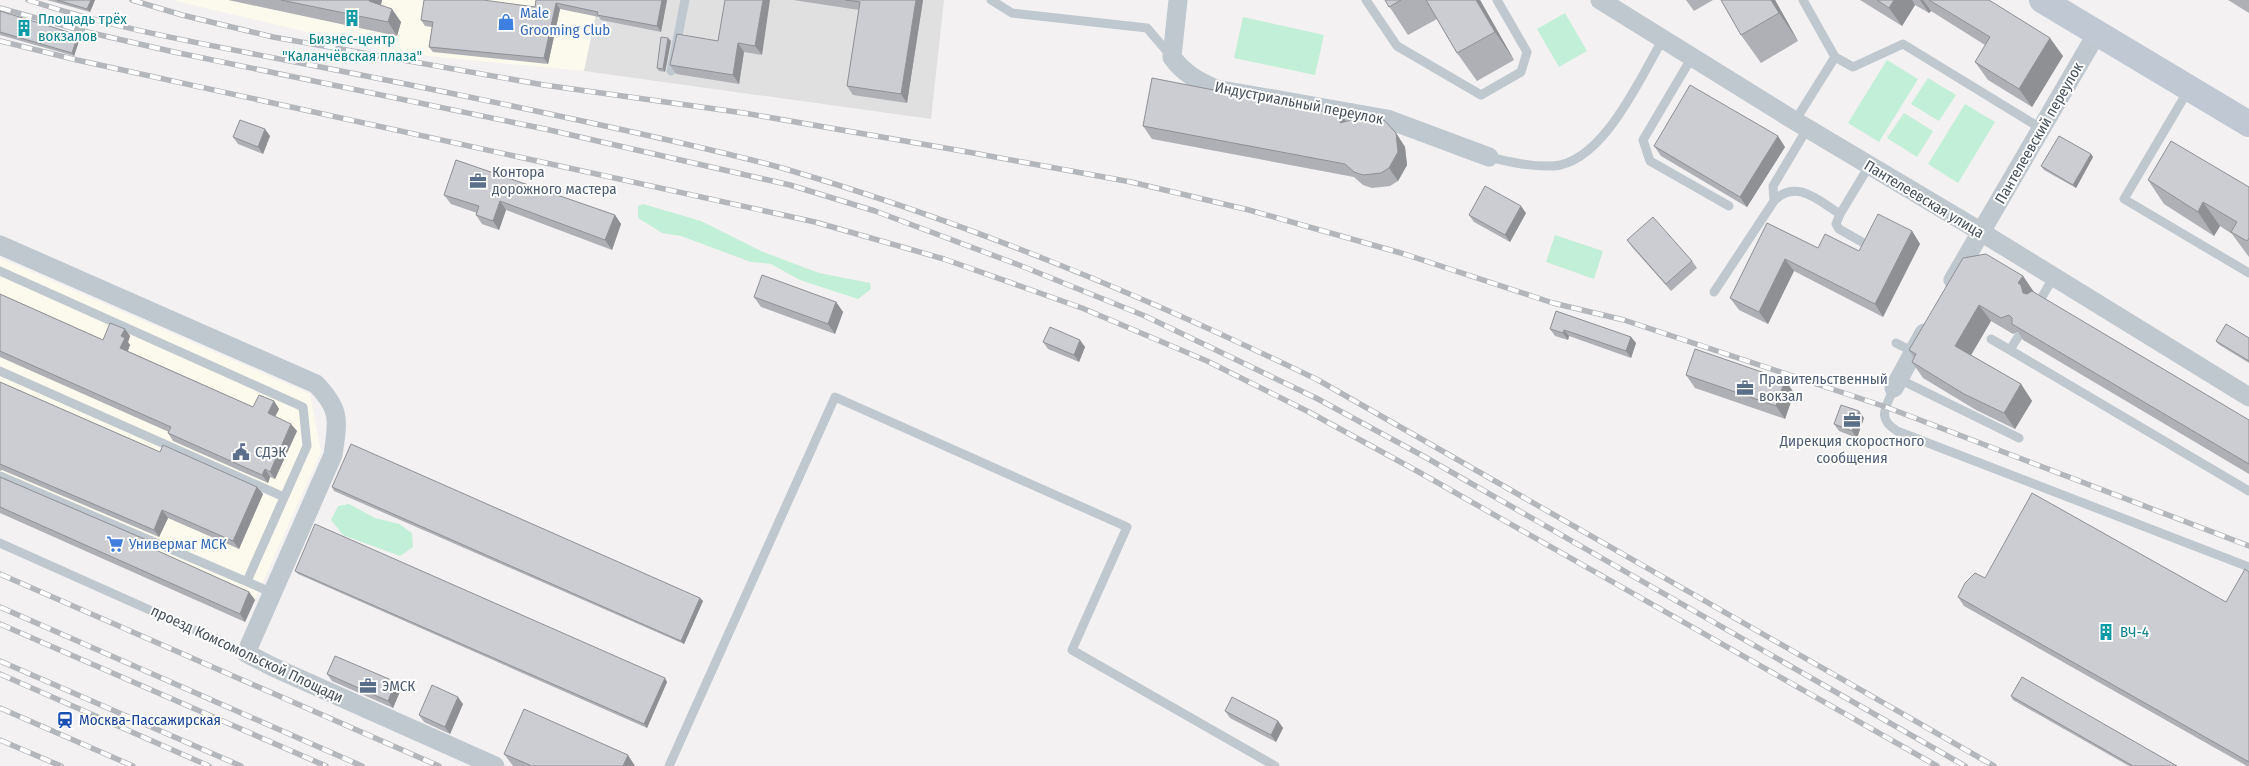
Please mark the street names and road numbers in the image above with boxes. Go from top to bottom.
street label: Пантелеевский переулок [1991,59,2087,207]
street label: Индустриальный переулок [1213,78,1385,128]
street label: Пантелеевская улица [1861,156,1987,242]
street label: проезд Комсомольской Площади [148,601,346,707]

